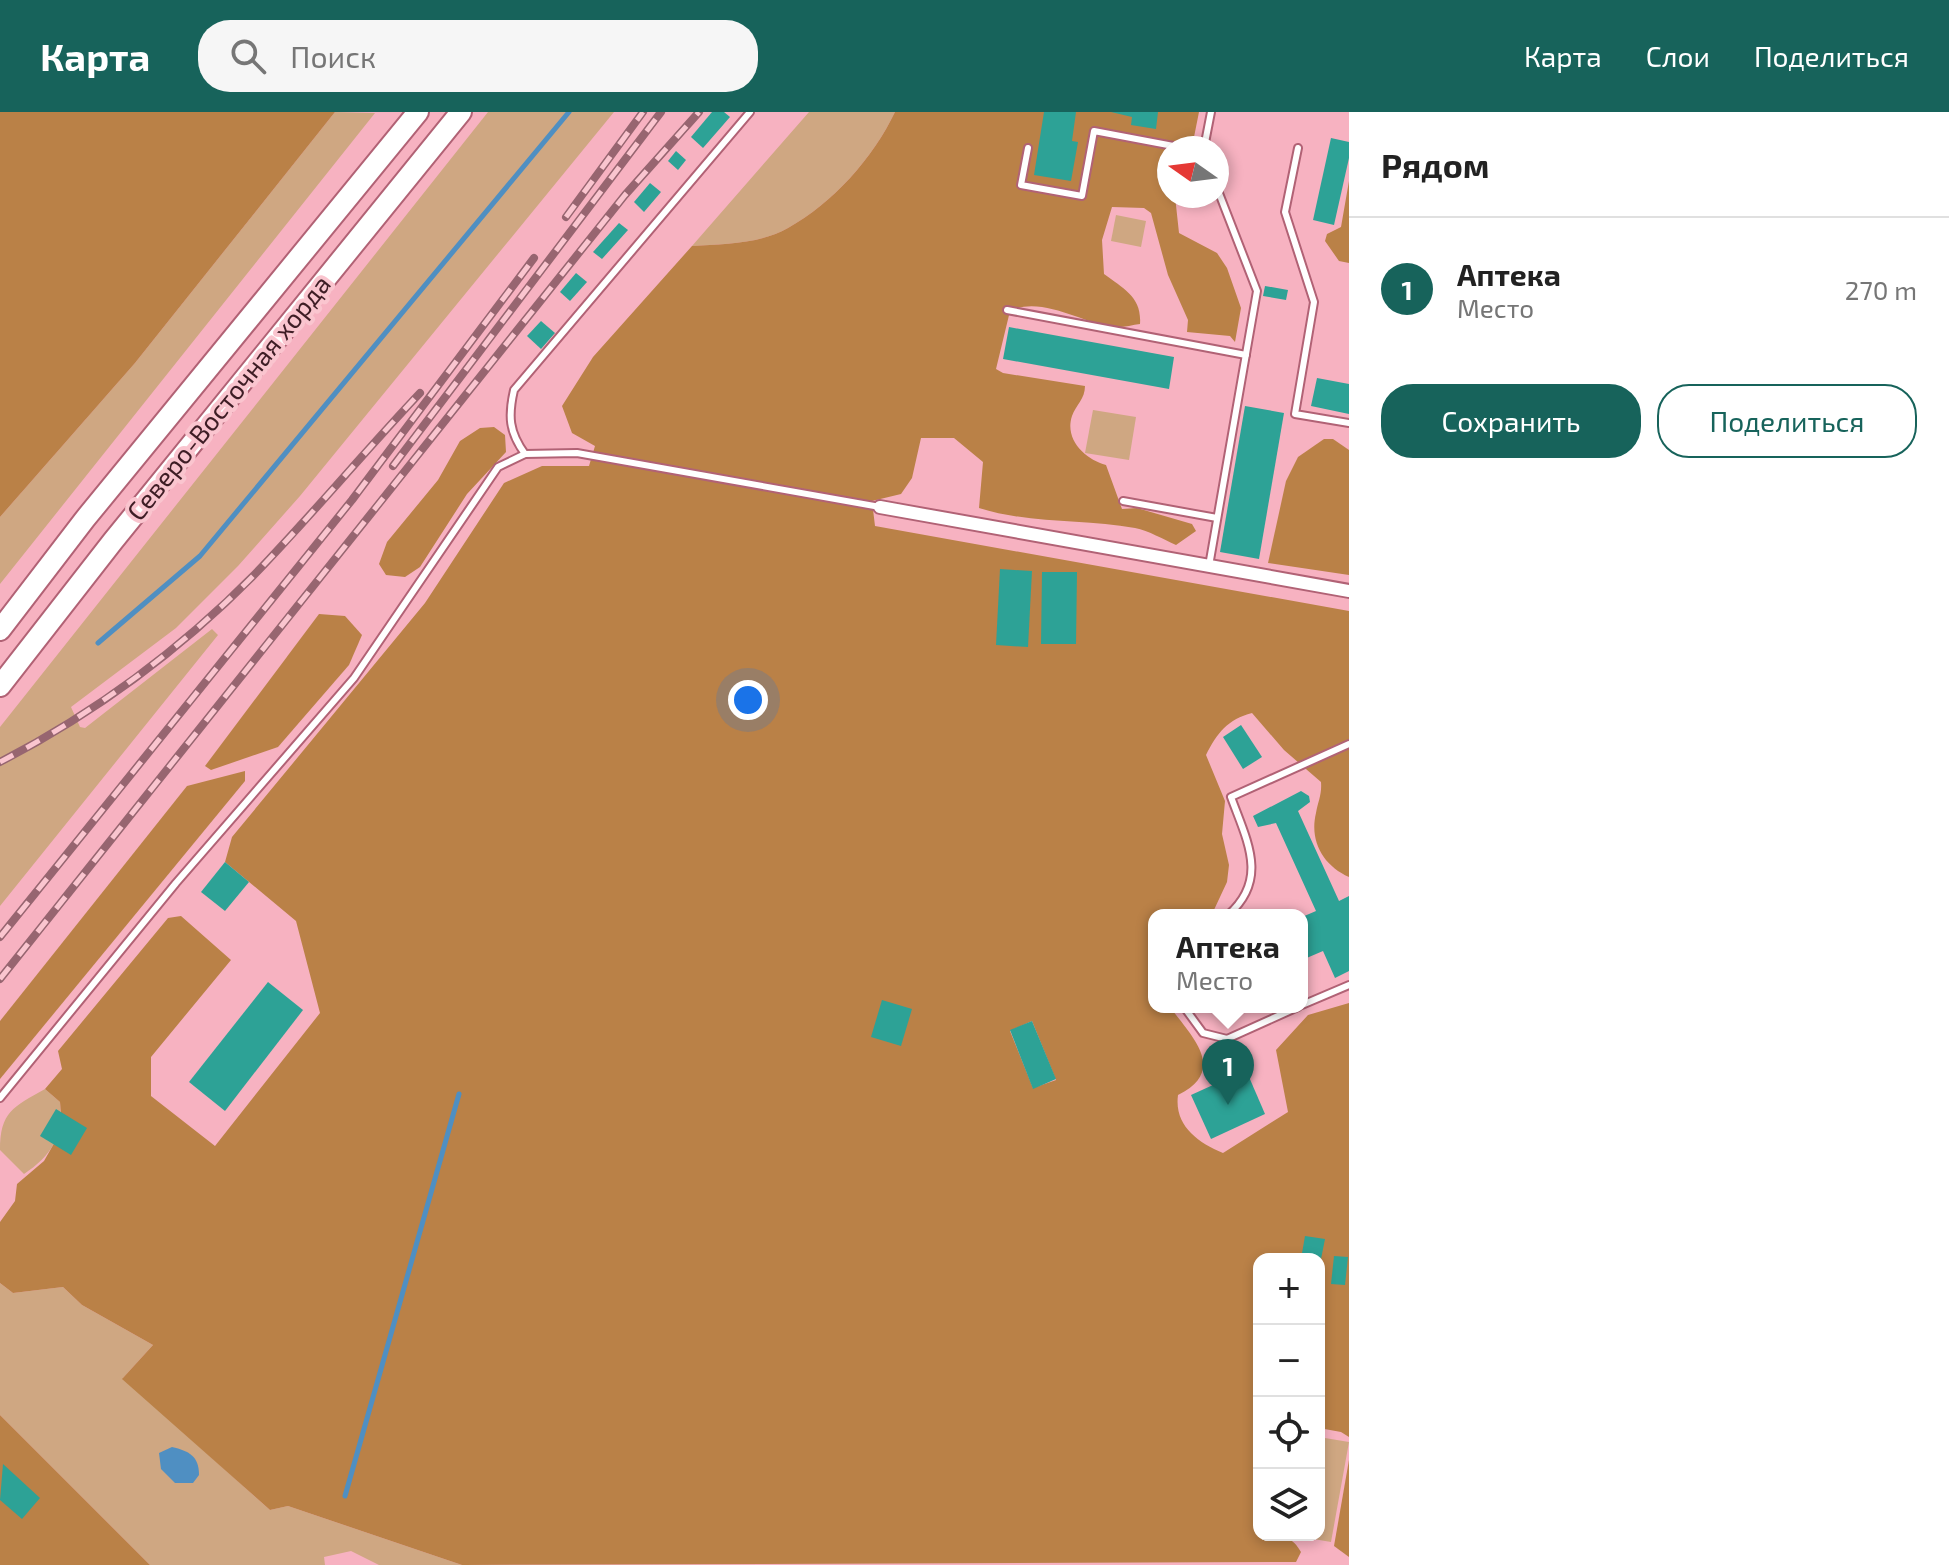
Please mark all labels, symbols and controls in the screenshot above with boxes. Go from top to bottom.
search box [198,20,758,92]
text: Карта [40,33,150,79]
icon: search [226,34,270,78]
text: Поиск [290,38,376,74]
text: Карта [1524,39,1602,73]
text: Слои [1646,39,1710,73]
text: Поделиться [1754,39,1909,73]
north arrow [1157,136,1229,208]
text: Рядом [1381,144,1489,185]
text: Аптека [1457,256,1561,292]
street label: Северо-Восточная хорда [119,268,336,526]
text: 1 [1401,274,1413,305]
text: 270 m [1845,274,1917,305]
text: Место [1457,292,1534,323]
button: Сохранить [1381,384,1641,458]
button: Поделиться [1657,384,1917,458]
your location [728,680,768,720]
popup [1148,909,1308,1013]
text: Аптека [1176,928,1280,964]
text: Место [1176,964,1253,995]
pin: 1 [1202,1039,1254,1105]
map controls [1253,1253,1325,1541]
button: + [1253,1253,1325,1325]
button: − [1253,1325,1325,1397]
button: locate [1253,1397,1325,1469]
button: layers [1253,1469,1325,1541]

